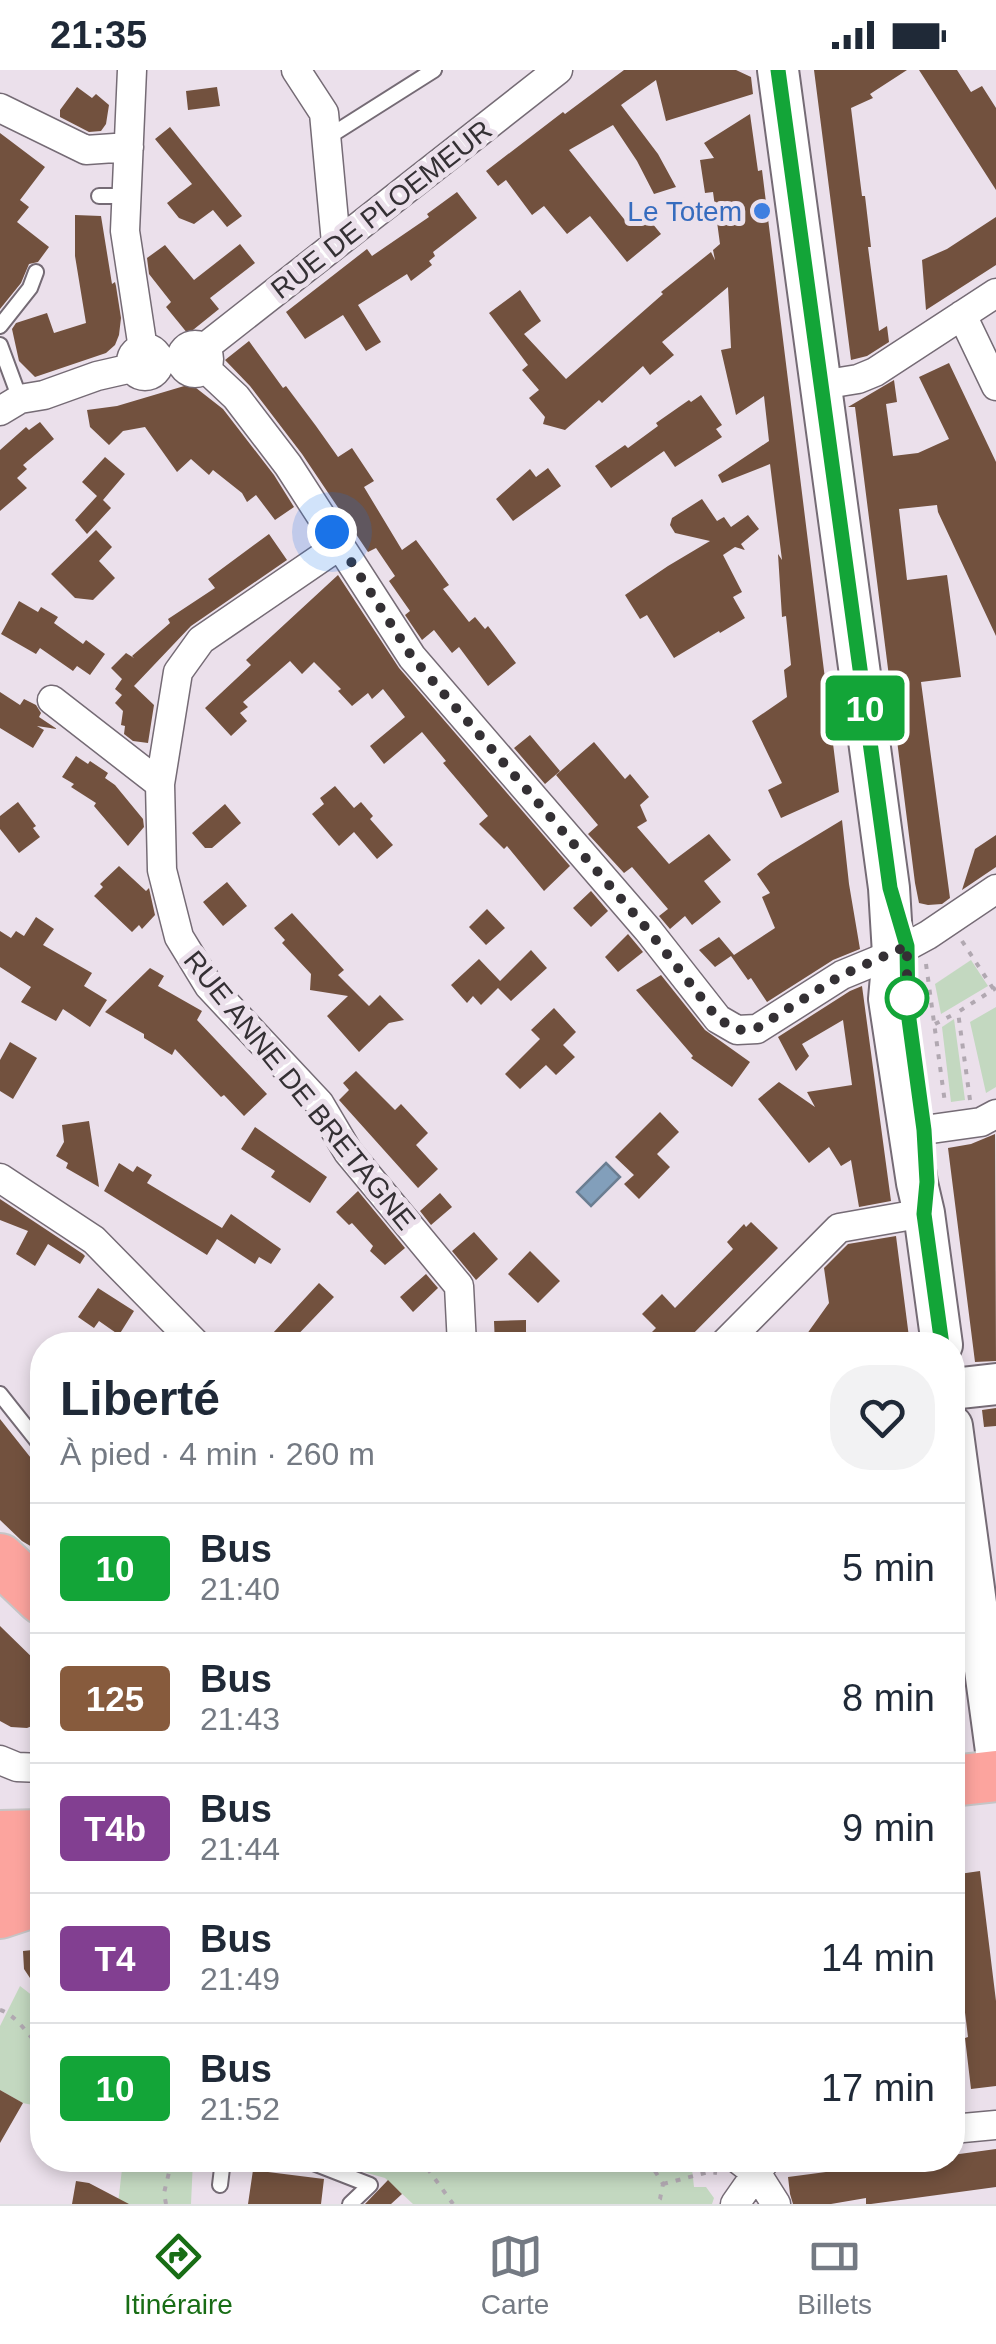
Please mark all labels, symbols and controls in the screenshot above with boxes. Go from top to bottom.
text: 21:35 [50,14,147,56]
street label: RUE DE PLOEMEUR [265,114,498,305]
place label: Le Totem [627,196,742,227]
marker: Le Totem [751,200,773,222]
your location [307,507,357,557]
line badge: 10 [820,676,910,740]
text: 10 [846,689,884,728]
street label: RUE ANNE DE BRETAGNE [178,945,422,1236]
unlabelled marker [886,977,928,1019]
button: heart [830,1365,935,1470]
text: Liberté [60,1372,220,1425]
text: À pied · 4 min · 260 m [60,1436,375,1472]
text: Bus [200,1528,272,1570]
text: 5 min [842,1547,935,1589]
text: 10 [96,1549,134,1588]
text: 21:40 [200,1571,280,1607]
text: Bus [200,1658,272,1700]
text: 8 min [842,1677,935,1719]
text: 125 [86,1679,144,1718]
text: 21:43 [200,1701,280,1737]
text: Bus [200,1788,272,1830]
text: 9 min [842,1807,935,1849]
text: T4b [84,1809,146,1848]
text: 21:44 [200,1831,280,1867]
text: Bus [200,1918,272,1960]
text: 14 min [821,1937,935,1979]
text: T4 [95,1939,135,1978]
text: 21:49 [200,1961,280,1997]
text: Bus [200,2048,272,2090]
text: 17 min [821,2067,935,2109]
text: 10 [96,2069,134,2108]
text: 21:52 [200,2091,280,2127]
tab: Itinéraire [124,2229,233,2321]
tab: Carte [481,2229,549,2321]
tab: Billets [797,2229,872,2321]

